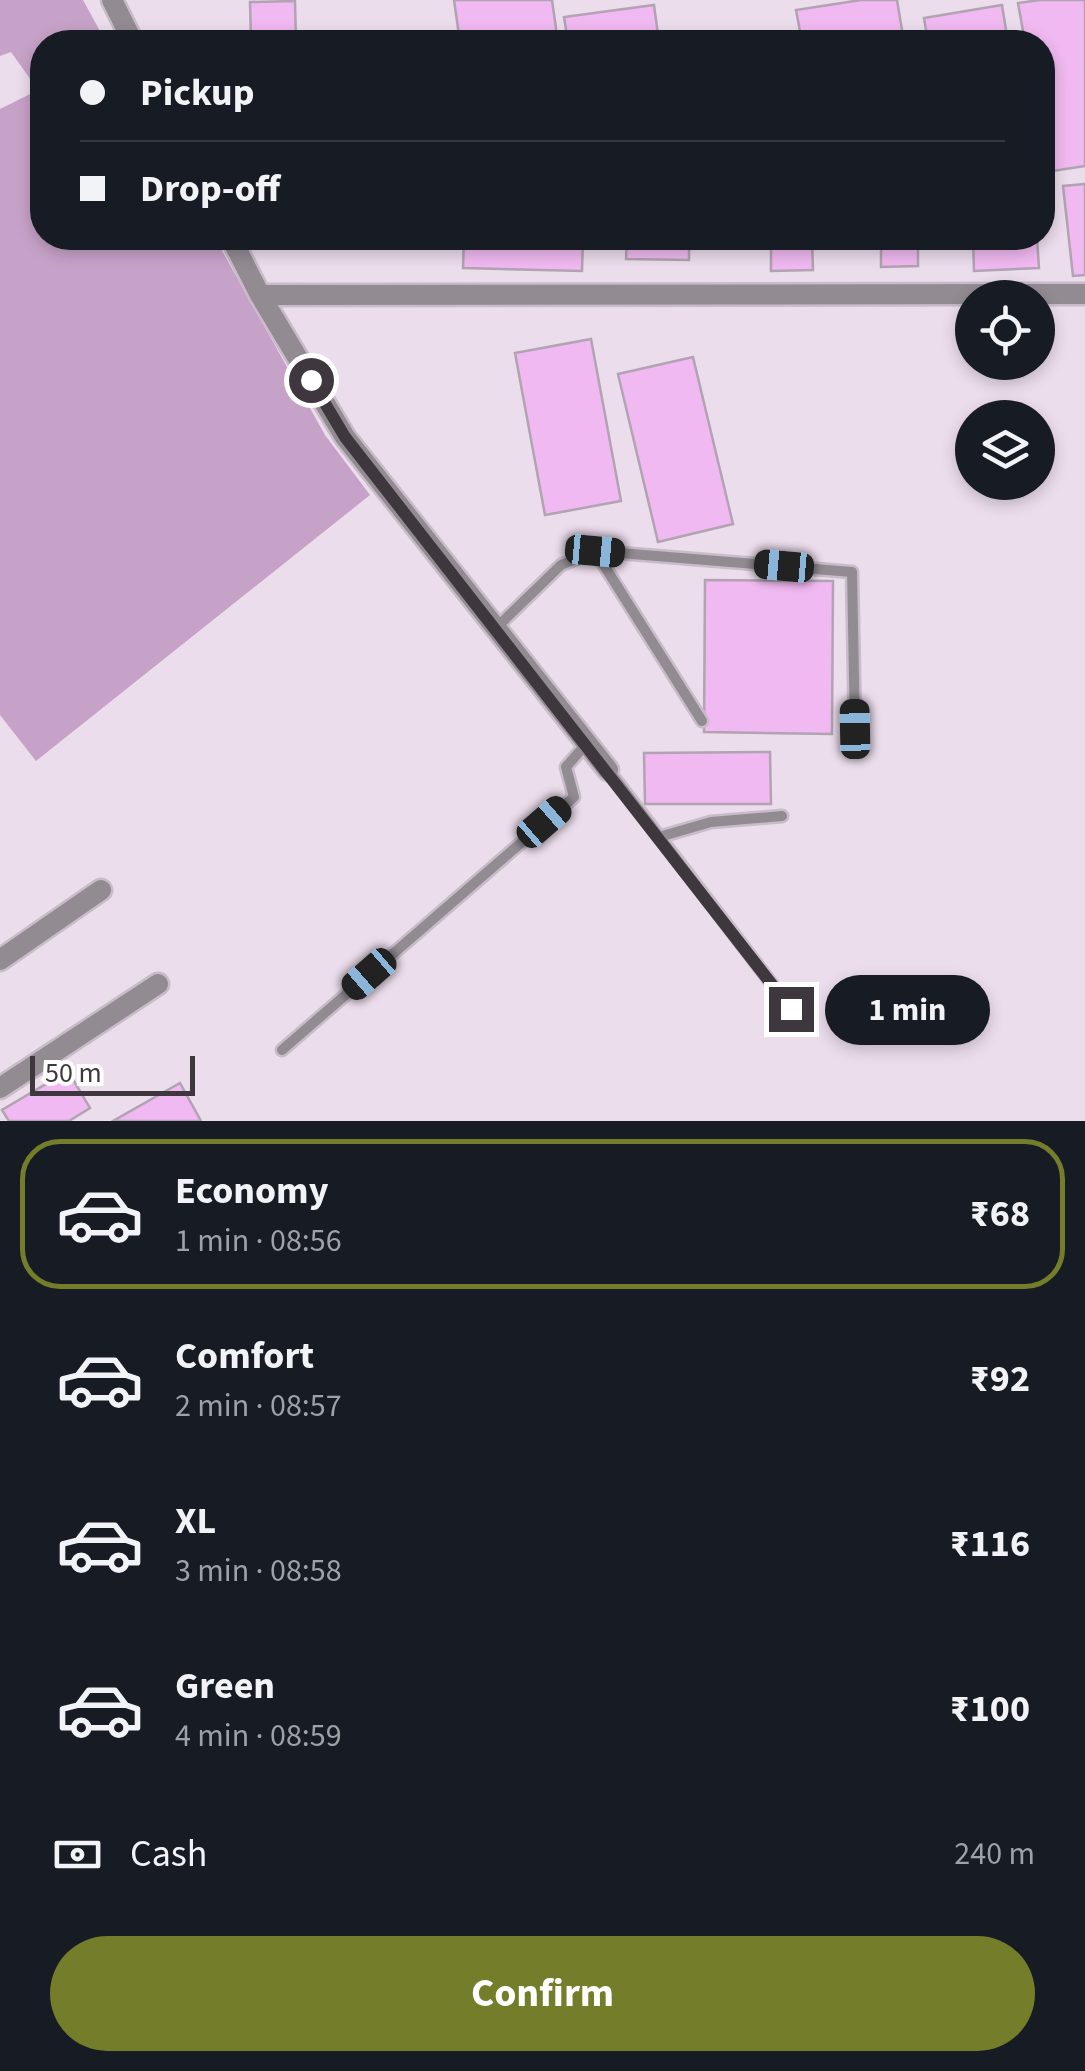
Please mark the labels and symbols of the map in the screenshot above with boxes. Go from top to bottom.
route start [289,358,334,403]
car [564,533,626,569]
car [753,548,815,584]
car [839,699,871,759]
car [512,791,576,853]
car [337,943,401,1005]
callout: 1 min [826,974,991,1044]
route end [769,987,814,1032]
scale bar [30,1051,195,1096]

